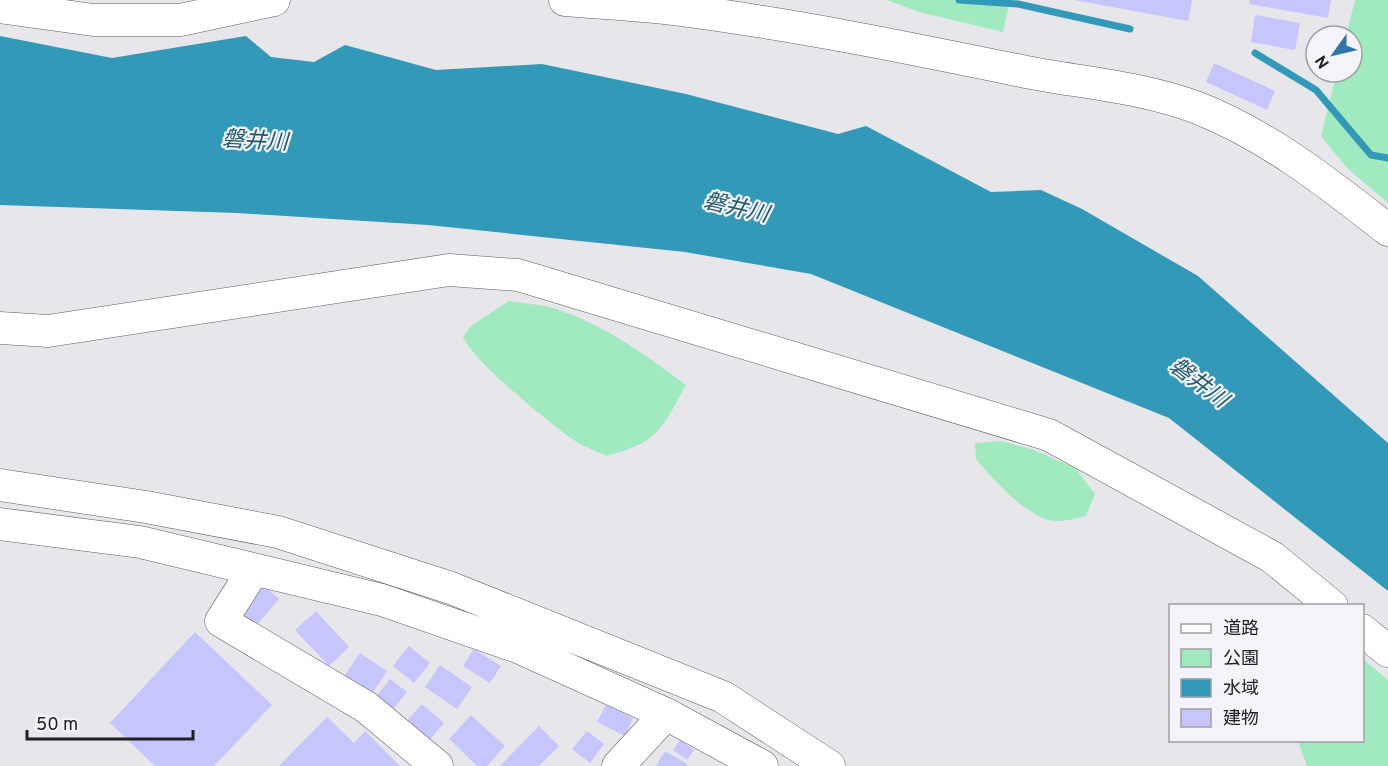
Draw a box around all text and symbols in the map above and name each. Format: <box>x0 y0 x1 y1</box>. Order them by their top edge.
north arrow <box>1304 24 1364 84</box>
text: N <box>1312 51 1335 72</box>
water label: 磐井川 <box>221 127 291 157</box>
water label: 磐井川 <box>701 188 773 230</box>
water label: 磐井川 <box>1164 353 1234 416</box>
legend <box>1169 604 1364 742</box>
text: 道路 <box>1223 618 1259 641</box>
text: 公園 <box>1223 648 1259 671</box>
text: 水域 <box>1223 678 1259 701</box>
scale bar <box>27 703 194 741</box>
text: 建物 <box>1223 708 1259 731</box>
text: 50 m <box>36 714 78 737</box>

